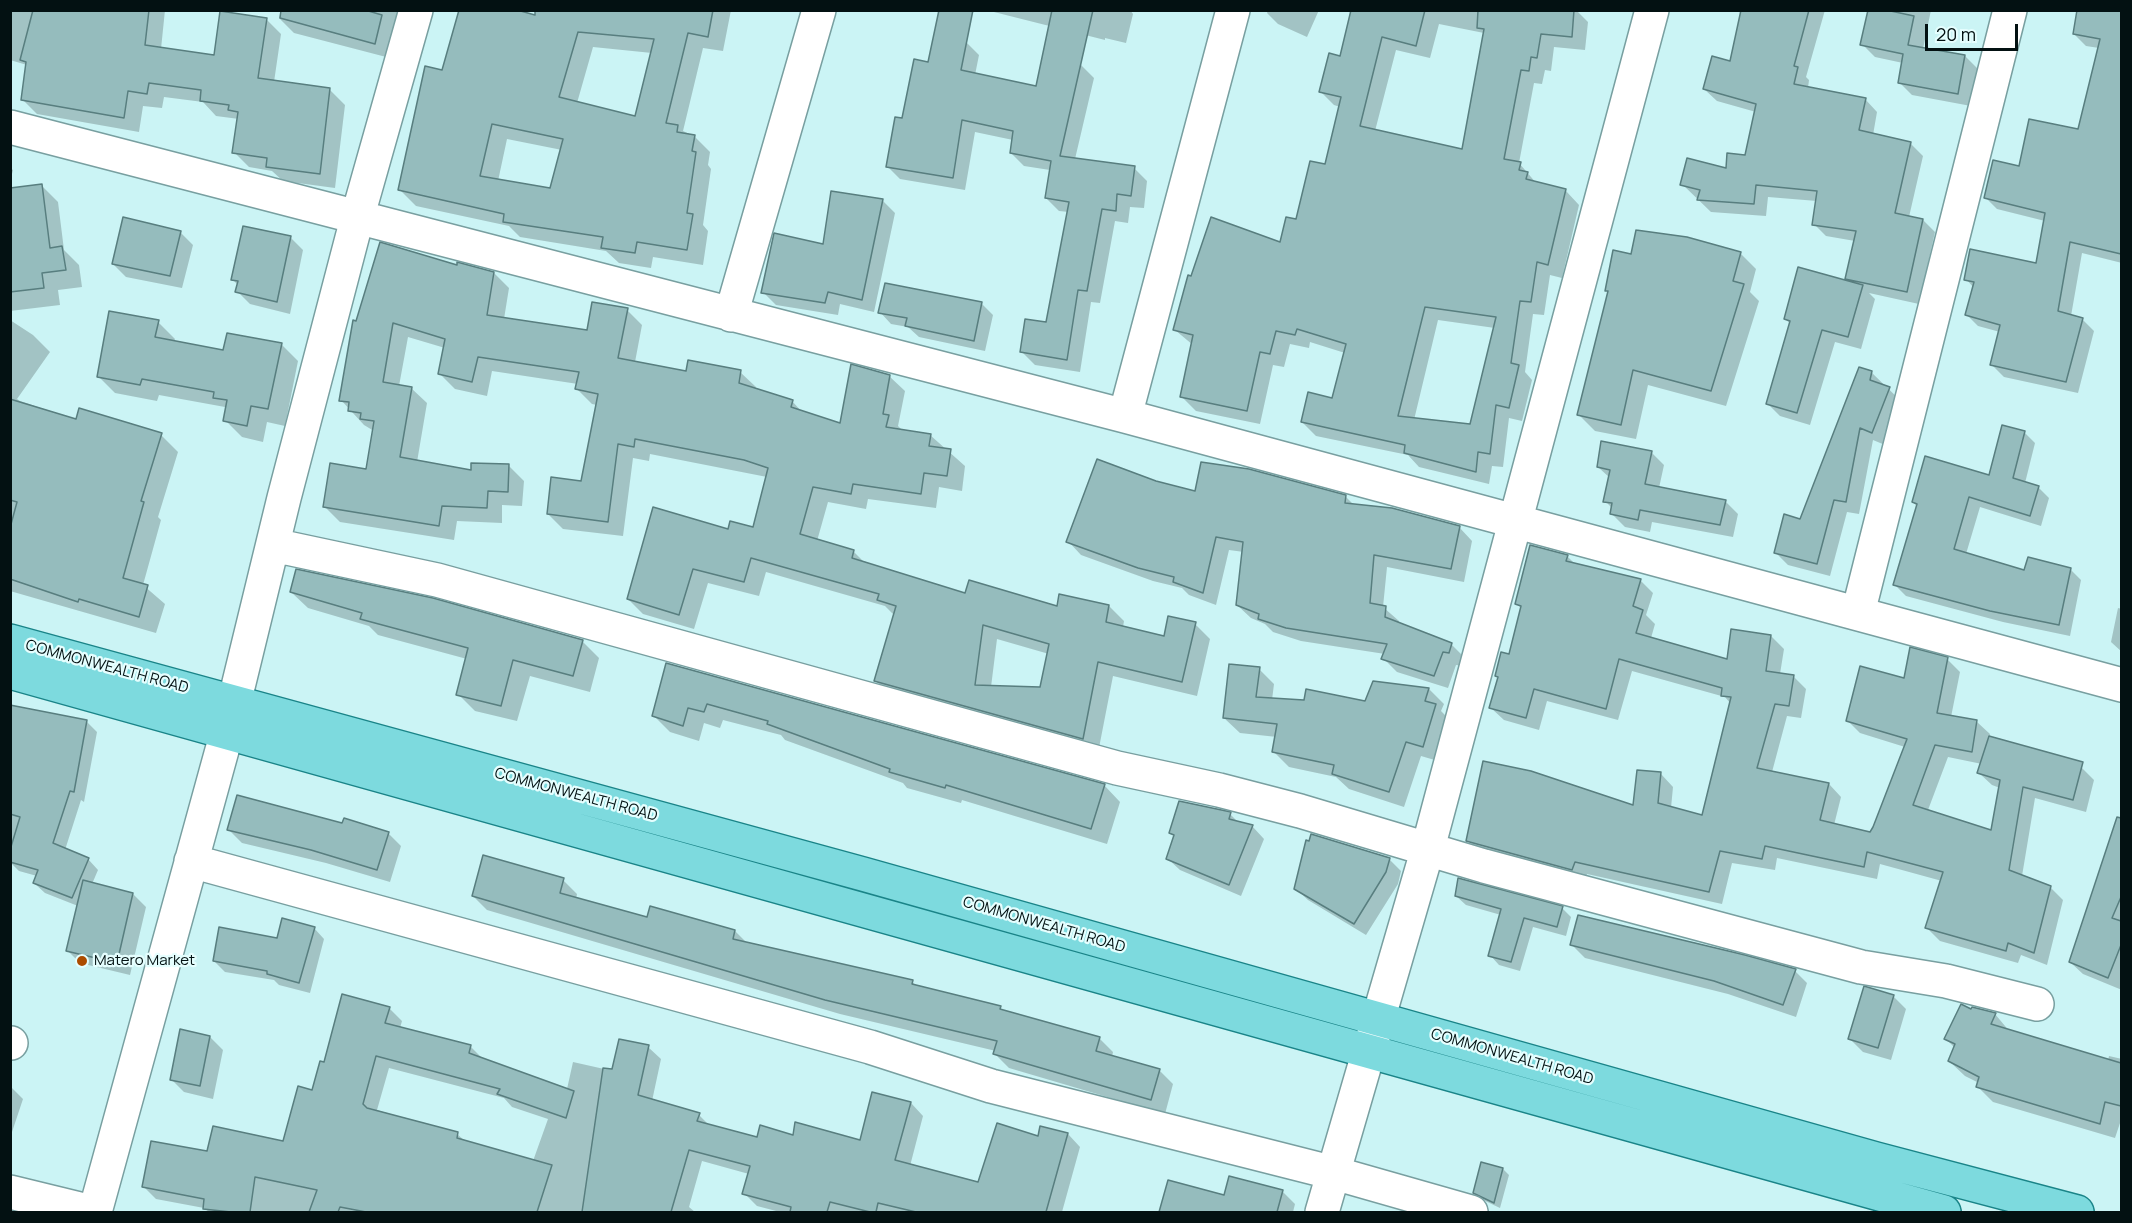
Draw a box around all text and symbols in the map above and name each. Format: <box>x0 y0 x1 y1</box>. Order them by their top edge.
scale bar <box>1928 12 2021 50</box>
text: 20 m <box>1936 22 1976 46</box>
street label: COMMONWEALTH ROAD <box>24 637 190 697</box>
street label: COMMONWEALTH ROAD <box>493 765 659 825</box>
street label: COMMONWEALTH ROAD <box>961 893 1127 957</box>
place label: Matero Market <box>94 952 195 970</box>
marker: Matero Market <box>75 954 89 968</box>
street label: COMMONWEALTH ROAD <box>1429 1025 1595 1089</box>

